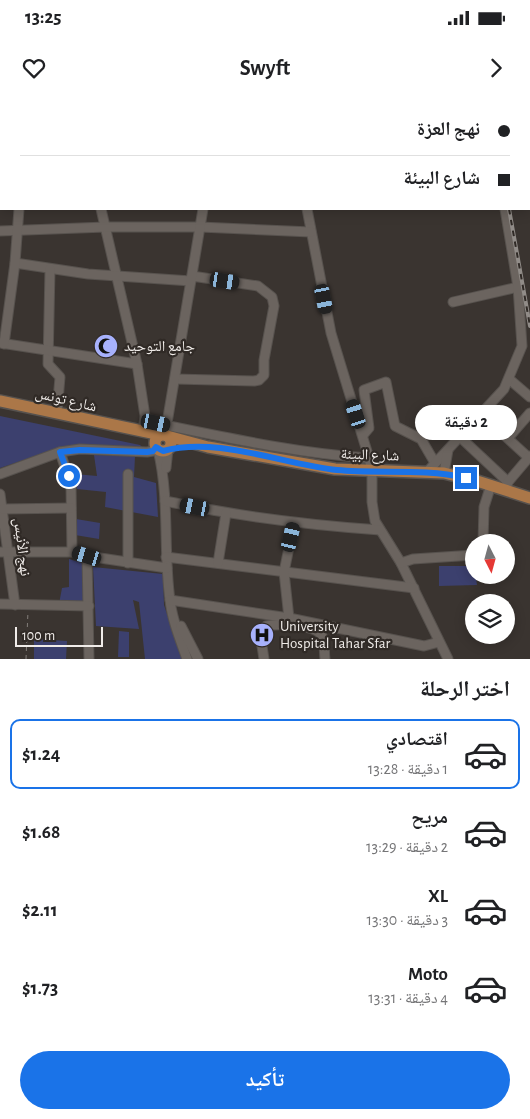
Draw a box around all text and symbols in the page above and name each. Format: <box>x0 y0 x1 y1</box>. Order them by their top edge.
text: 13:25 <box>25 8 62 27</box>
icon: heart <box>20 54 48 82</box>
icon: forward <box>482 54 510 82</box>
text: Swyft <box>240 57 290 79</box>
text: نهج العزة <box>417 120 480 139</box>
text: شارع البيئة <box>403 169 480 188</box>
car <box>209 271 240 291</box>
car <box>313 283 334 315</box>
mosque icon: جامع التوحيد <box>93 333 119 359</box>
place label: جامع التوحيد <box>124 339 195 356</box>
street label: شارع تونس <box>33 386 98 416</box>
car <box>344 397 367 431</box>
callout: 2 دقيقة <box>415 406 517 440</box>
car <box>139 413 172 433</box>
text: 2 دقيقة <box>444 414 488 430</box>
street label: شارع البيئة <box>340 446 400 466</box>
route start <box>58 465 80 487</box>
route end <box>455 467 477 489</box>
car <box>178 497 211 517</box>
street label: نهج الأنيس <box>9 517 33 577</box>
car <box>280 521 301 553</box>
north arrow <box>465 534 515 584</box>
map controls <box>465 534 515 644</box>
car <box>70 544 103 568</box>
button: layers <box>465 594 515 644</box>
place label: University Hospital Tahar Sfar <box>280 619 390 651</box>
hospital icon: University Hospital Tahar Sfar <box>249 622 275 648</box>
scale bar <box>15 624 102 647</box>
text: 100 m <box>22 629 55 643</box>
text: اختر الرحلة <box>420 678 510 700</box>
text: اقتصادي <box>386 730 448 749</box>
icon: car <box>463 732 508 777</box>
text: $1.24 <box>22 745 60 764</box>
text: 1 دقيقة · 13:28 <box>368 761 448 777</box>
text: مريح <box>411 808 448 827</box>
icon: car <box>463 810 508 855</box>
text: $1.68 <box>22 823 60 842</box>
text: 2 دقيقة · 13:29 <box>366 839 448 855</box>
text: XL <box>428 887 448 906</box>
icon: car <box>463 888 508 933</box>
text: $2.11 <box>22 901 58 920</box>
text: 3 دقيقة · 13:30 <box>366 912 448 928</box>
text: Moto <box>408 965 448 984</box>
icon: car <box>463 966 508 1011</box>
text: $1.73 <box>22 979 58 998</box>
text: 4 دقيقة · 13:31 <box>368 990 448 1006</box>
button: تأكيد <box>20 1051 510 1109</box>

